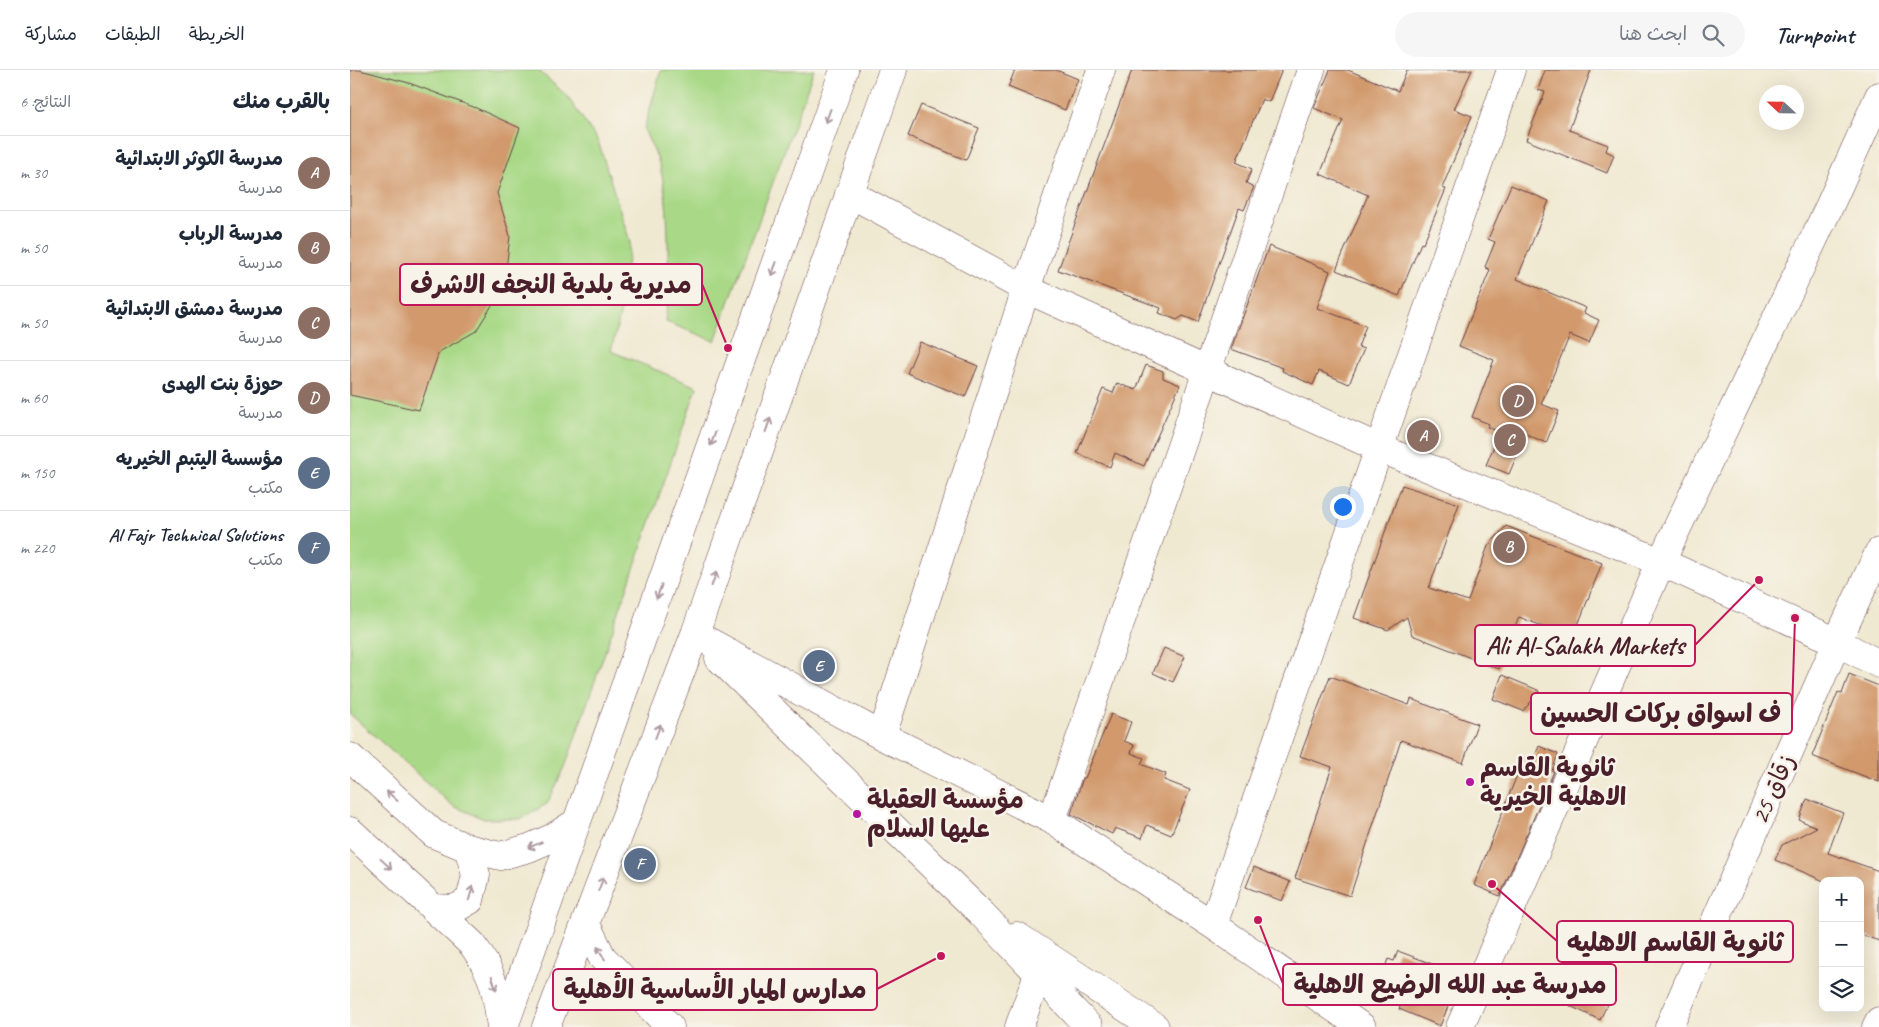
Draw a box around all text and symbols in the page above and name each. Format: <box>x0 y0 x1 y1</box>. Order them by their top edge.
search box <box>1395 12 1745 57</box>
text: Turnpoint <box>1775 20 1854 50</box>
icon: search <box>1699 21 1727 49</box>
text: ابحث هنا <box>1619 22 1687 46</box>
text: مشاركة <box>25 23 77 45</box>
text: الطبقات <box>105 23 161 45</box>
text: الخريطة <box>189 23 245 45</box>
north arrow <box>1759 85 1804 130</box>
text: بالقرب منك <box>233 88 330 114</box>
text: النتائج: 6 <box>20 92 71 112</box>
one-way arrow <box>823 108 832 123</box>
text: مدرسة الكوثر الابتدائية <box>115 147 283 171</box>
text: 30 m <box>20 163 47 183</box>
text: A <box>310 163 318 183</box>
text: مدرسة <box>238 178 283 198</box>
text: مدرسة الرباب <box>179 222 283 246</box>
text: 50 m <box>20 238 47 258</box>
text: B <box>310 238 318 258</box>
text: مدرسة <box>238 253 283 273</box>
one-way arrow <box>768 261 778 277</box>
callout: مديرية بلدية النجف الاشرف <box>400 264 702 305</box>
text: مديرية بلدية النجف الاشرف <box>410 268 692 301</box>
text: مدرسة دمشق الابتدائية <box>105 297 283 321</box>
text: 50 m <box>20 313 47 333</box>
text: C <box>310 313 318 333</box>
text: مدرسة <box>238 328 283 348</box>
text: حوزة بنت الهدى <box>162 372 283 396</box>
pin: D <box>1502 382 1534 420</box>
text: 60 m <box>20 388 47 408</box>
text: D <box>309 388 319 408</box>
text: مدرسة <box>238 403 283 423</box>
pin: A <box>1407 417 1439 455</box>
one-way arrow <box>763 418 773 434</box>
pin: C <box>1494 421 1526 459</box>
one-way arrow <box>708 430 717 446</box>
text: مؤسسة اليتبم الخيريه <box>116 447 283 471</box>
text: 150 m <box>20 463 54 483</box>
text: E <box>310 463 318 483</box>
text: مكتب <box>248 478 283 498</box>
your location <box>1330 494 1356 520</box>
text: Al Fajr Technical Solutions <box>109 523 283 547</box>
pin: B <box>1493 528 1525 566</box>
text: 220 m <box>20 538 54 558</box>
text: F <box>310 538 318 558</box>
text: مكتب <box>248 550 283 570</box>
one-way arrow <box>710 572 719 587</box>
one-way arrow <box>654 583 663 599</box>
callout: Ali Al-Salakh Markets <box>1475 625 1695 666</box>
text: Ali Al-Salakh Markets <box>1486 629 1687 662</box>
pin: E <box>803 647 835 685</box>
callout: ف اسواق بركات الحسين <box>1531 693 1792 734</box>
text: ف اسواق بركات الحسين <box>1540 697 1782 730</box>
one-way arrow <box>654 724 663 740</box>
street label: زقاق 25 <box>1743 749 1803 829</box>
place label: ثانوية القاسم الاهلية الخيرية <box>1480 752 1626 813</box>
marker: ثانوية القاسم الاهلية الخيرية <box>1464 776 1476 788</box>
place label: مؤسسة العقيلة عليها السلام <box>867 784 1024 847</box>
one-way arrow <box>386 790 399 802</box>
marker: مؤسسة العقيلة عليها السلام <box>851 808 863 820</box>
one-way arrow <box>528 841 543 851</box>
pin: F <box>624 845 656 883</box>
one-way arrow <box>379 859 392 870</box>
one-way arrow <box>597 876 606 892</box>
map controls <box>1819 877 1864 1012</box>
button: + <box>1819 877 1864 922</box>
one-way arrow <box>467 885 477 901</box>
callout: ثانوية القاسم الاهليه <box>1557 921 1793 962</box>
button: − <box>1819 922 1864 967</box>
text: ثانوية القاسم الاهليه <box>1567 926 1784 962</box>
one-way arrow <box>596 947 606 961</box>
callout: مدرسة عبد الله الرضيع الاهلية <box>1283 964 1616 1005</box>
button: layers <box>1819 967 1864 1012</box>
text: مدرسة عبد الله الرضيع الاهلية <box>1293 968 1607 1003</box>
callout: مدارس الميار الأساسية الأهلية <box>553 969 877 1010</box>
text: مدارس الميار الأساسية الأهلية <box>563 971 867 1006</box>
one-way arrow <box>489 975 499 991</box>

